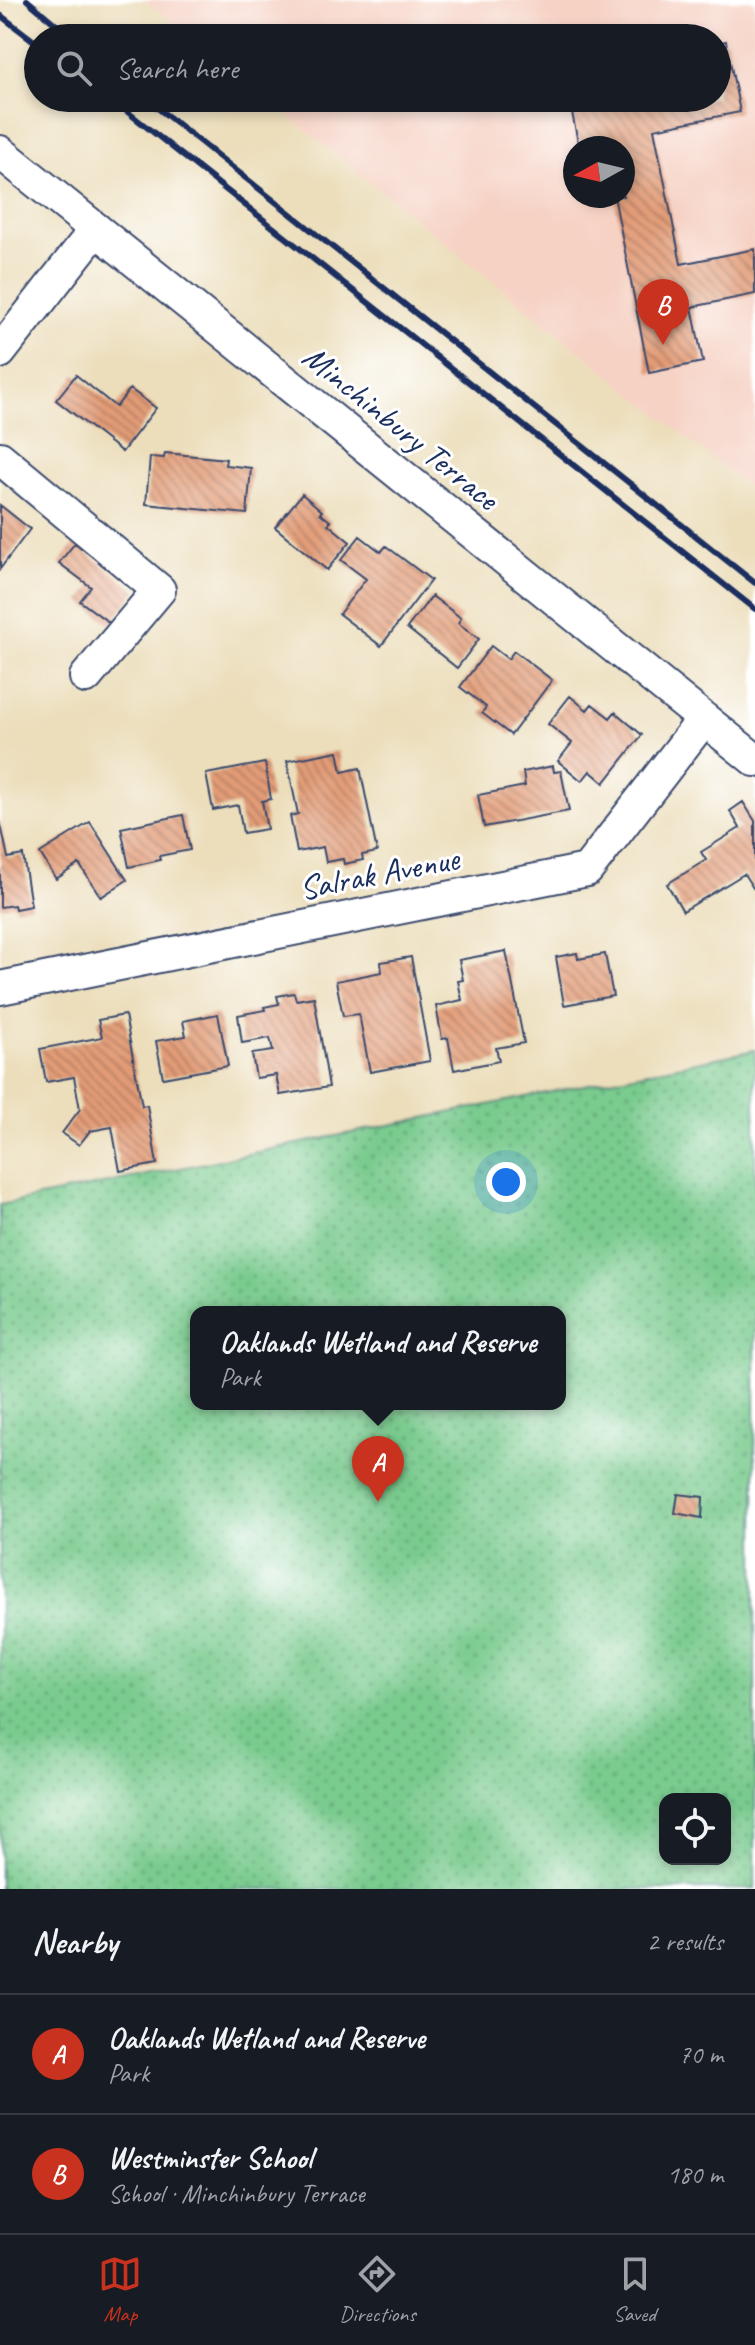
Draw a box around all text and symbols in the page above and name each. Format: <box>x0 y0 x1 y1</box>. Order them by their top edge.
search box <box>24 24 731 112</box>
icon: search <box>52 46 96 90</box>
text: Search here <box>116 49 238 87</box>
north arrow <box>563 136 635 208</box>
pin: B <box>637 279 689 345</box>
street label: Minchinbury Terrace <box>294 335 509 520</box>
street label: Salrak Avenue <box>296 836 464 910</box>
your location <box>486 1162 526 1202</box>
popup <box>190 1306 566 1410</box>
text: Oaklands Wetland and Reserve <box>219 1323 537 1361</box>
text: Park <box>219 1361 261 1394</box>
pin: A <box>352 1436 404 1502</box>
map controls <box>659 1793 731 1865</box>
button: locate <box>659 1793 731 1865</box>
text: Nearby <box>32 1920 118 1963</box>
text: 2 results <box>647 1925 723 1958</box>
text: Oaklands Wetland and Reserve <box>108 2019 425 2057</box>
text: A <box>51 2038 65 2071</box>
text: 70 m <box>679 2038 723 2071</box>
text: Park <box>108 2057 149 2090</box>
text: Westminster School <box>108 2139 312 2177</box>
text: B <box>51 2158 65 2191</box>
text: 180 m <box>667 2158 723 2191</box>
text: School · Minchinbury Terrace <box>108 2177 365 2210</box>
tab: Map <box>98 2252 142 2328</box>
tab: Directions <box>339 2252 416 2328</box>
tab: Saved <box>613 2252 657 2328</box>

